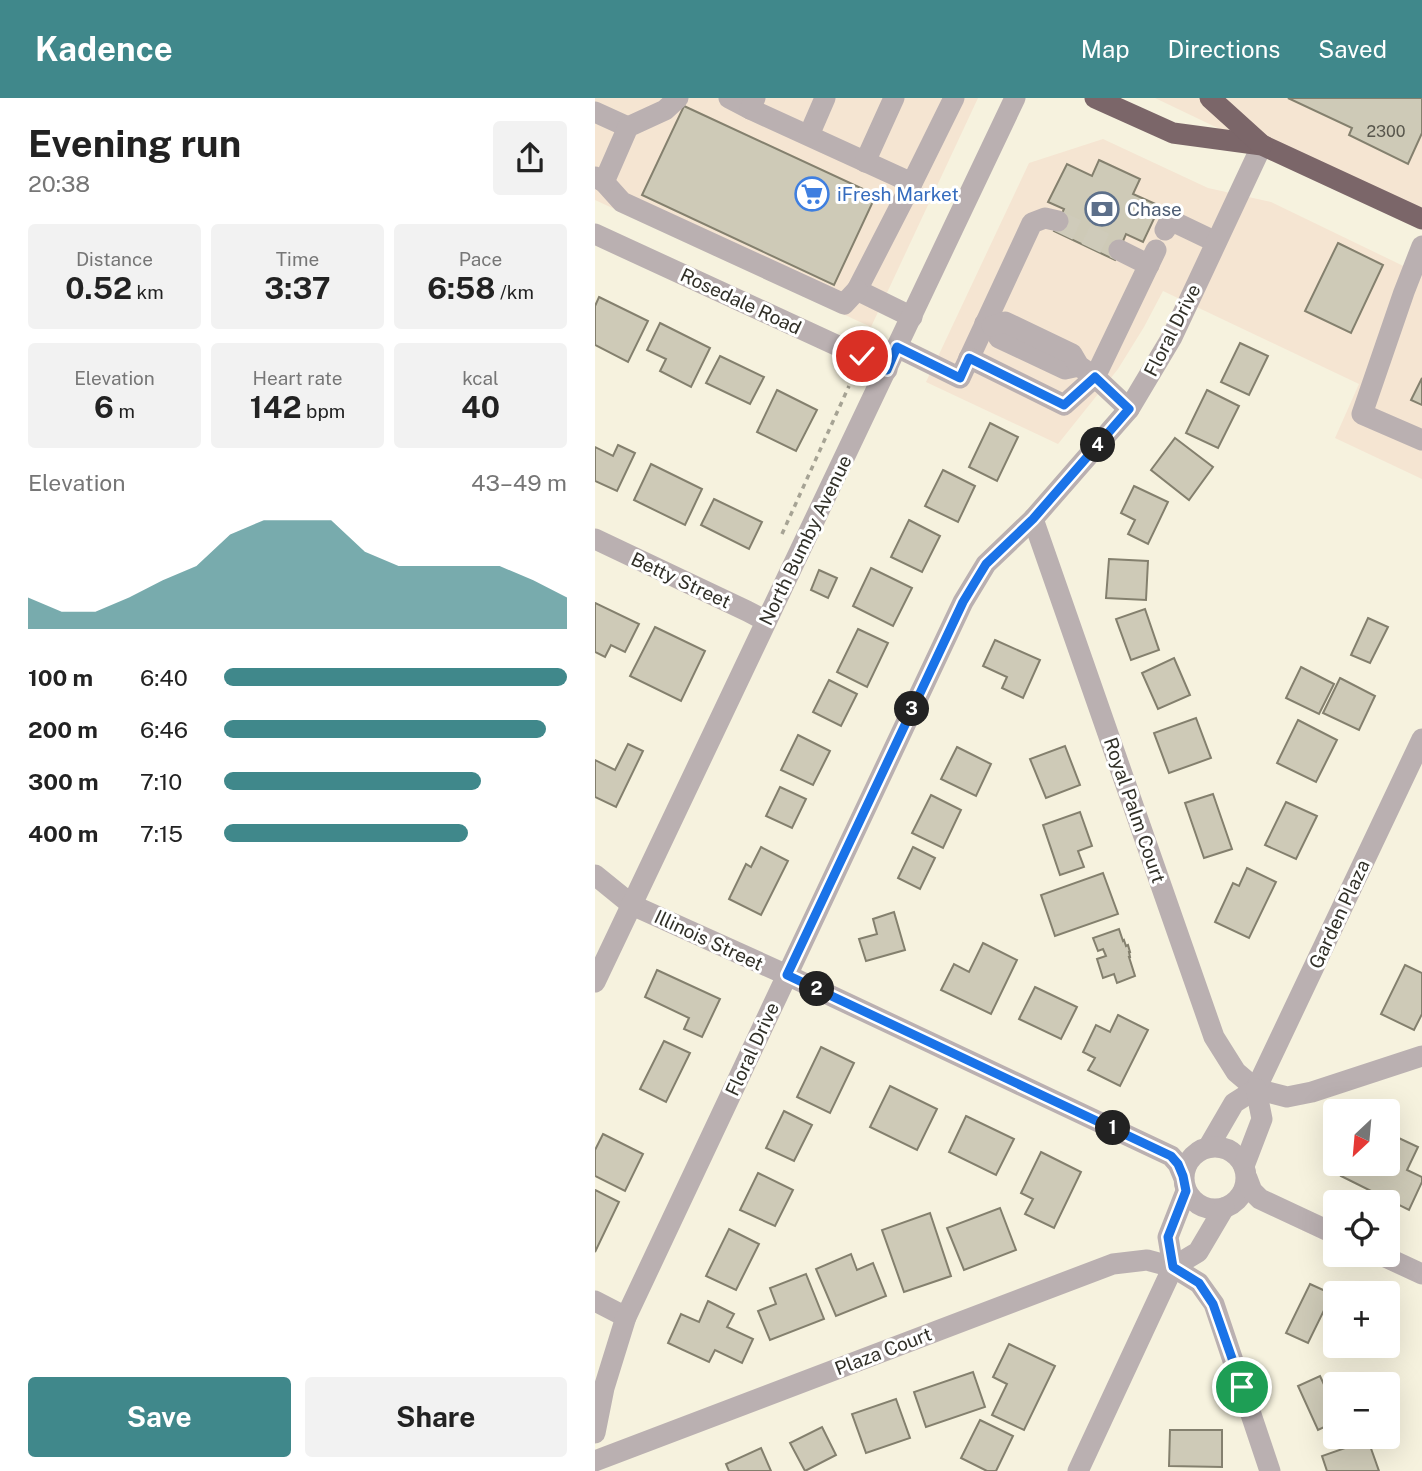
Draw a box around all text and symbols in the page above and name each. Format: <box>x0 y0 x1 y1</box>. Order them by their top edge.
text: Kadence <box>35 30 173 68</box>
text: Map <box>1081 35 1130 63</box>
text: Directions <box>1168 35 1280 63</box>
text: Saved <box>1318 35 1387 63</box>
text: Evening run <box>28 121 241 166</box>
button: share <box>493 121 567 195</box>
house number: 2300 <box>1367 122 1406 141</box>
text: 20:38 <box>28 170 90 197</box>
supermarket icon: iFresh Market <box>793 175 831 213</box>
place label: iFresh Market <box>837 183 959 205</box>
bank icon: Chase <box>1083 190 1121 228</box>
place label: Chase <box>1127 198 1182 220</box>
text: Distance <box>76 248 153 270</box>
text: Time <box>276 248 319 270</box>
text: Pace <box>459 248 502 270</box>
street label: Rosedale Road <box>677 263 805 339</box>
text: 0.52 <box>65 270 132 306</box>
text: 3:37 <box>264 270 331 306</box>
text: 6:58 <box>427 270 495 306</box>
street label: Floral Drive <box>1139 280 1205 380</box>
text: km <box>132 281 164 303</box>
text: /km <box>495 281 534 303</box>
pin <box>832 326 892 386</box>
icon: check <box>843 337 881 375</box>
text: Elevation <box>74 367 155 389</box>
text: Heart rate <box>253 367 342 389</box>
text: kcal <box>462 367 499 389</box>
text: 6 <box>94 389 114 425</box>
text: 142 <box>250 389 301 425</box>
text: 40 <box>461 389 500 425</box>
text: m <box>114 400 135 422</box>
text: bpm <box>301 400 345 422</box>
pin: 4 <box>1081 428 1115 462</box>
text: 4 <box>1091 433 1104 455</box>
street label: North Bumby Avenue <box>754 451 856 629</box>
text: Elevation <box>28 469 126 496</box>
text: 43–49 m <box>471 469 567 496</box>
street label: Betty Street <box>628 547 734 613</box>
text: 100 m <box>28 664 93 691</box>
text: 6:40 <box>140 664 188 691</box>
pin: 3 <box>895 692 929 726</box>
text: 3 <box>905 697 918 719</box>
text: 200 m <box>28 716 98 743</box>
text: 6:46 <box>140 716 188 743</box>
street label: Royal Palm Court <box>1100 734 1170 886</box>
text: 300 m <box>28 768 99 795</box>
text: 7:10 <box>140 768 182 795</box>
text: 400 m <box>28 820 98 847</box>
text: 7:15 <box>140 820 183 847</box>
street label: Garden Plaza <box>1304 856 1374 972</box>
street label: Illinois Street <box>651 905 767 975</box>
pin: 2 <box>799 972 835 1006</box>
text: 2 <box>810 977 823 999</box>
street label: Floral Drive <box>721 999 783 1099</box>
north arrow <box>1323 1099 1400 1176</box>
map controls <box>1323 1099 1400 1449</box>
pin: 1 <box>1095 1110 1131 1146</box>
text: 1 <box>1108 1116 1117 1138</box>
button: locate <box>1323 1190 1400 1267</box>
button: + <box>1323 1281 1400 1358</box>
street label: Plaza Court <box>831 1322 935 1380</box>
pin <box>1212 1357 1272 1417</box>
icon: arrive <box>1223 1368 1261 1406</box>
button: − <box>1323 1372 1400 1449</box>
button: Save <box>28 1377 291 1457</box>
button: Share <box>305 1377 567 1457</box>

